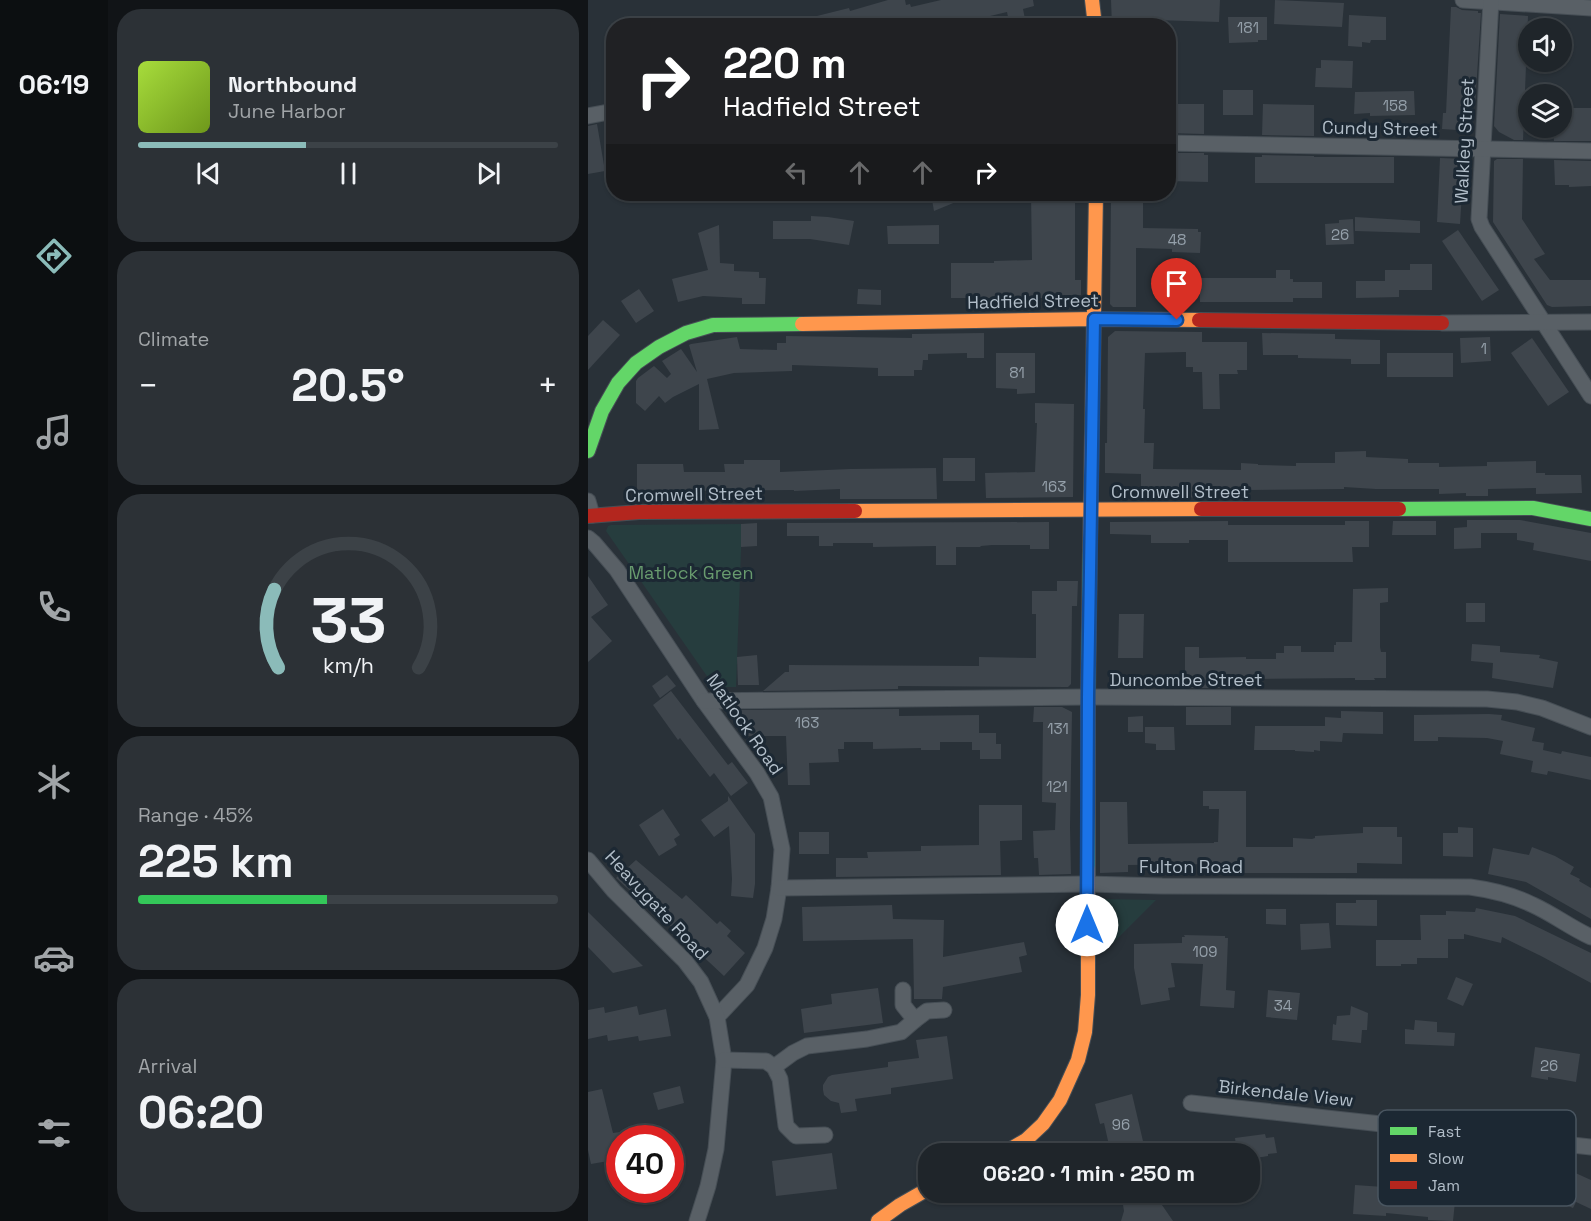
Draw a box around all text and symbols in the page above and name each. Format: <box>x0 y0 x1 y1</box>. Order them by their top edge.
house number: 181 <box>1237 18 1259 37</box>
map controls <box>1518 18 1572 138</box>
button: sound <box>1518 18 1572 72</box>
text: 220 m <box>723 37 847 90</box>
icon: right <box>624 42 702 120</box>
text: 06:19 <box>18 67 90 102</box>
text: Northbound <box>228 70 357 98</box>
street label: Walkley Street <box>1449 78 1479 204</box>
button: layers <box>1518 84 1572 138</box>
text: Hadfield Street <box>723 89 921 124</box>
house number: 158 <box>1383 96 1407 115</box>
text: June Harbor <box>228 98 346 124</box>
street label: Cundy Street <box>1322 115 1438 141</box>
icon: left <box>780 156 813 189</box>
icon: ahead <box>843 156 876 189</box>
icon: ahead <box>906 156 939 189</box>
icon: right <box>969 156 1002 189</box>
icon: previous <box>192 157 225 190</box>
icon: pause <box>332 157 365 190</box>
icon: next <box>472 157 505 190</box>
house number: 26 <box>1331 225 1349 244</box>
house number: 48 <box>1168 230 1186 249</box>
icon: directions <box>33 235 75 277</box>
pin <box>1151 258 1202 320</box>
icon: arrive <box>1160 267 1193 300</box>
street label: Hadfield Street <box>967 288 1099 314</box>
text: Climate <box>138 326 209 352</box>
house number: 1 <box>1481 339 1487 358</box>
text: 20.5° <box>291 357 405 414</box>
house number: 81 <box>1009 363 1025 382</box>
text: − <box>138 365 158 407</box>
text: + <box>538 365 558 407</box>
icon: music <box>33 411 75 453</box>
house number: 163 <box>1042 477 1066 496</box>
street label: Cromwell Street <box>1111 480 1249 503</box>
street label: Cromwell Street <box>625 481 763 507</box>
park label: Matlock Green <box>629 561 753 584</box>
text: 33 <box>310 581 386 660</box>
icon: phone <box>33 586 75 628</box>
text: km/h <box>322 652 374 679</box>
street label: Duncombe Street <box>1109 668 1263 691</box>
street label: Matlock Road <box>702 669 788 779</box>
house number: 163 <box>795 713 819 732</box>
house number: 131 <box>1047 719 1069 738</box>
icon: climate <box>33 761 75 803</box>
house number: 121 <box>1046 777 1068 796</box>
text: Range · 45% <box>138 802 253 828</box>
text: 225 km <box>138 833 294 890</box>
street label: Heavygate Road <box>600 845 714 965</box>
street label: Fulton Road <box>1139 855 1243 878</box>
position arrow <box>1055 893 1119 957</box>
icon: car <box>33 937 75 979</box>
house number: 109 <box>1192 942 1218 961</box>
house number: 34 <box>1274 996 1292 1015</box>
text: Arrival <box>138 1053 197 1079</box>
house number: 26 <box>1540 1056 1558 1075</box>
street label: Birkendale View <box>1217 1074 1355 1112</box>
text: 06:20 <box>138 1084 264 1141</box>
legend <box>1378 1110 1576 1206</box>
icon: filters <box>33 1112 75 1154</box>
house number: 96 <box>1112 1115 1130 1134</box>
text: Fast <box>1428 1121 1461 1142</box>
speed limit sign: 40 <box>606 1125 684 1203</box>
text: Slow <box>1428 1148 1464 1169</box>
text: 06:20 · 1 min · 250 m <box>983 1159 1195 1187</box>
text: Jam <box>1428 1175 1460 1196</box>

